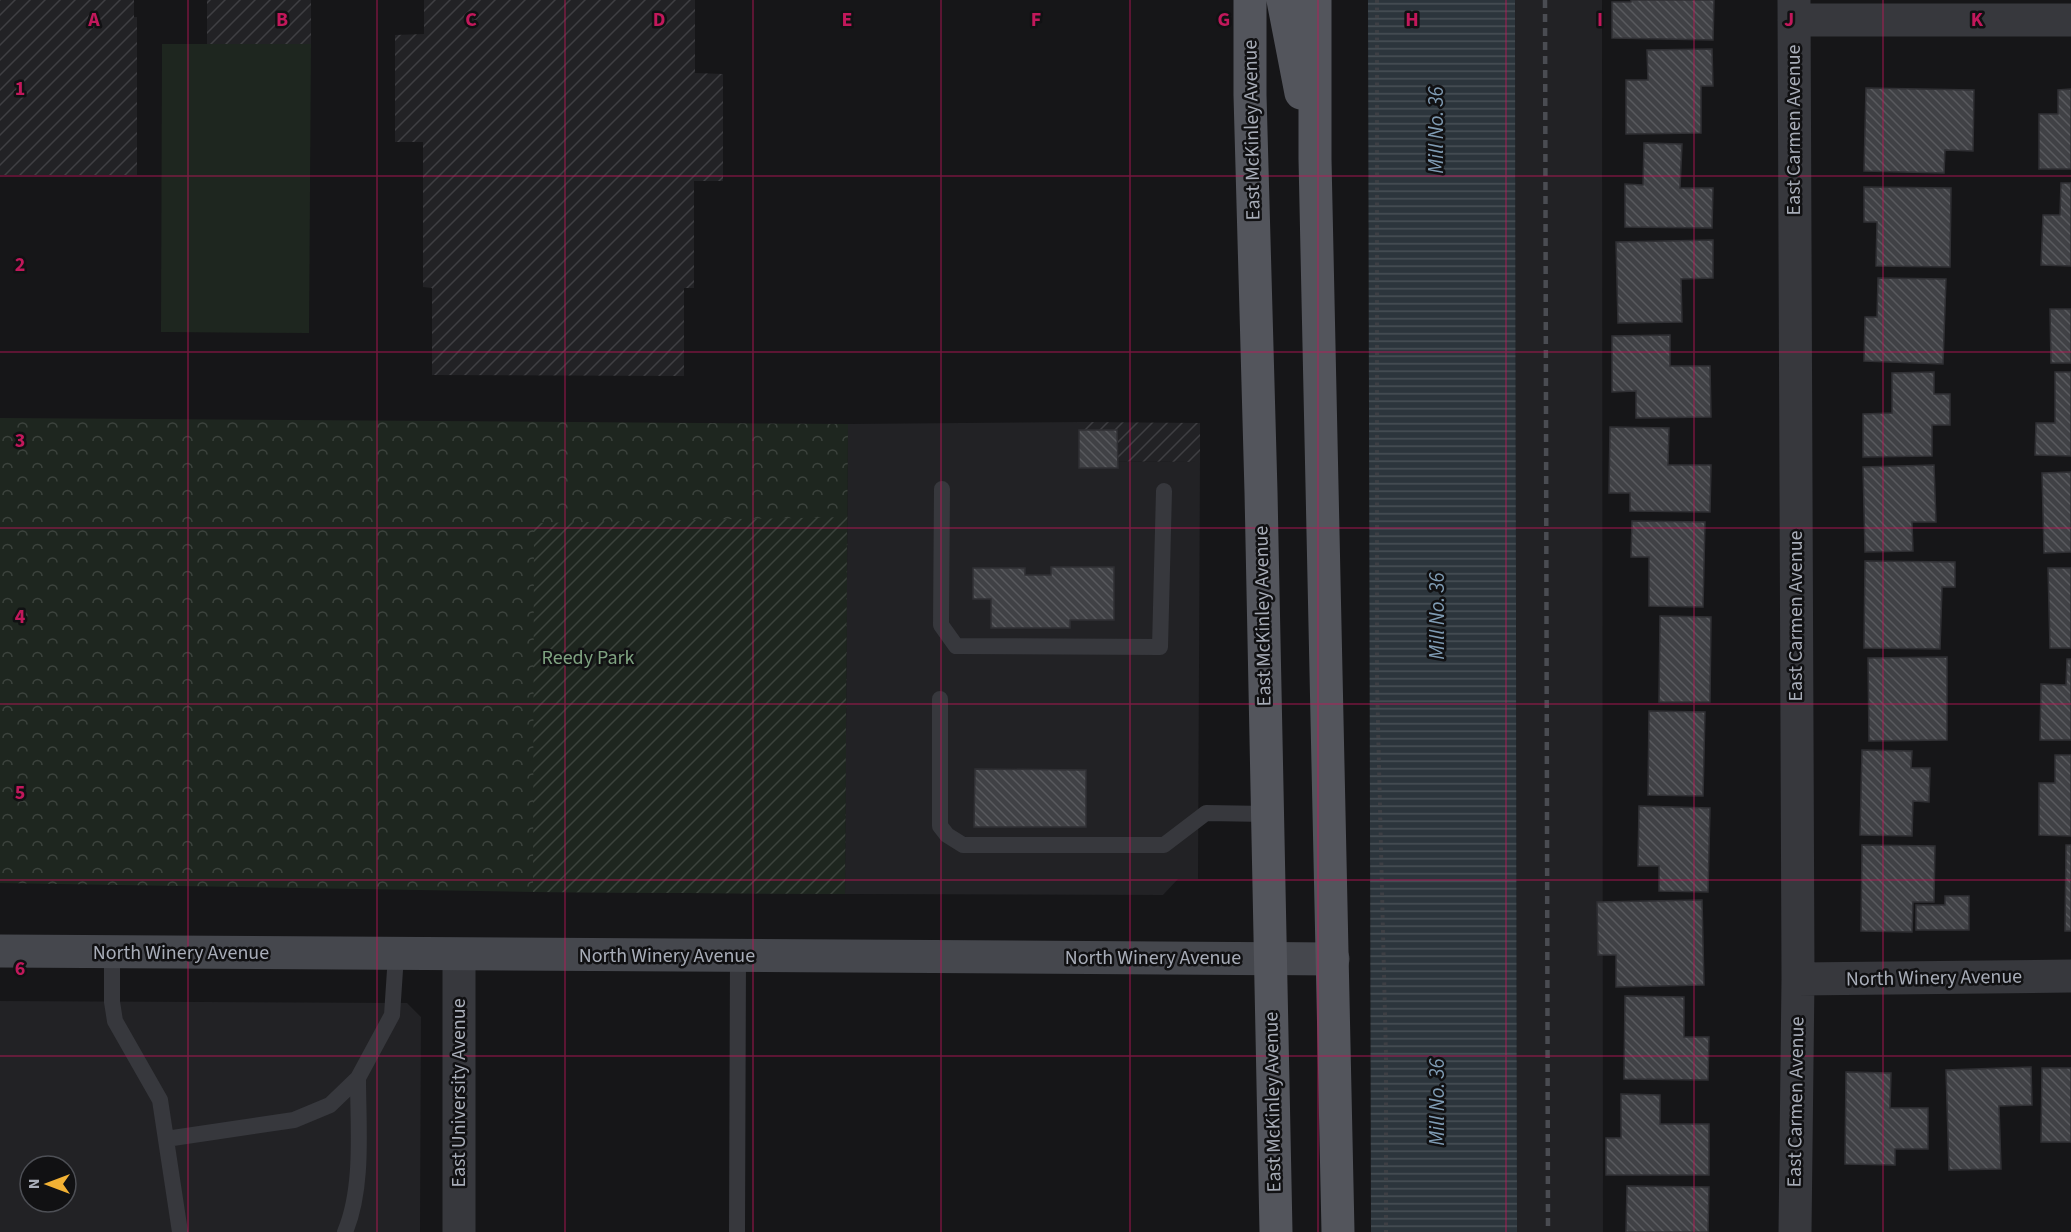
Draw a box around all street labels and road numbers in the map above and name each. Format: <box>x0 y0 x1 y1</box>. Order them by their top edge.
street label: East McKinley Avenue <box>1236 39 1268 221</box>
street label: East Carmen Avenue <box>1780 44 1808 215</box>
street label: East McKinley Avenue <box>1247 525 1279 707</box>
street label: East Carmen Avenue <box>1782 530 1810 701</box>
street label: North Winery Avenue <box>93 939 269 967</box>
street label: North Winery Avenue <box>579 942 755 970</box>
street label: North Winery Avenue <box>1065 944 1241 972</box>
street label: North Winery Avenue <box>1846 962 2022 994</box>
street label: East University Avenue <box>445 998 473 1188</box>
street label: East McKinley Avenue <box>1257 1011 1289 1193</box>
street label: East Carmen Avenue <box>1781 1016 1811 1188</box>

